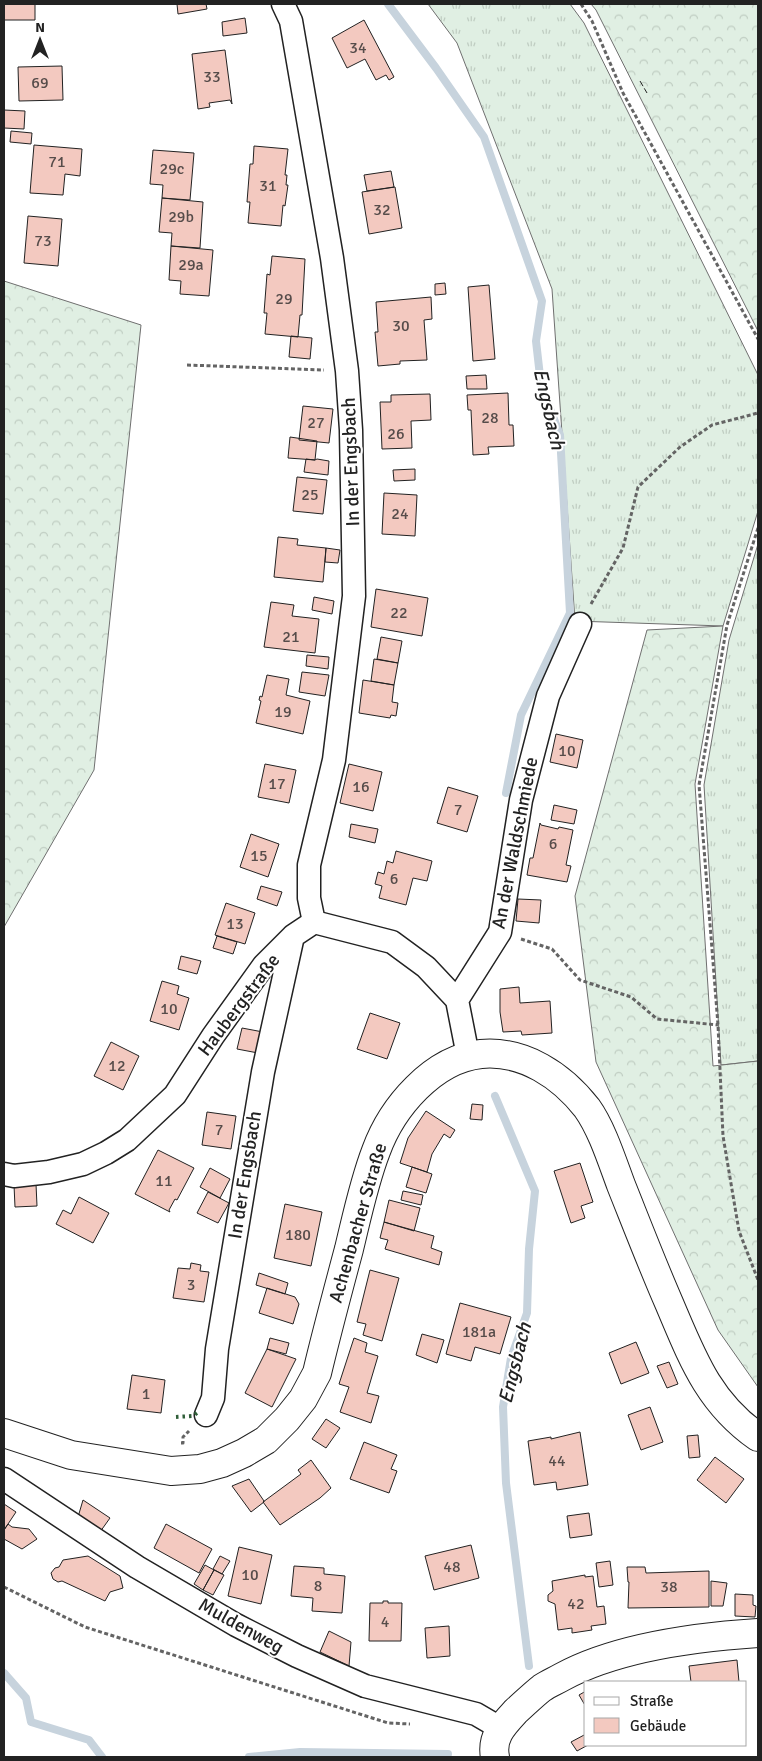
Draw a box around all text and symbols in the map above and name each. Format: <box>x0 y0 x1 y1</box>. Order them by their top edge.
north arrow <box>15 15 65 65</box>
text: N <box>35 19 45 36</box>
house number: 34 <box>349 38 367 58</box>
house number: 33 <box>203 67 221 87</box>
house number: 69 <box>31 73 49 93</box>
house number: 71 <box>48 152 66 172</box>
house number: 29c <box>160 159 184 179</box>
house number: 31 <box>259 176 277 196</box>
house number: 32 <box>373 200 391 220</box>
house number: 29b <box>168 207 194 227</box>
house number: 73 <box>34 231 52 251</box>
house number: 29a <box>178 255 204 275</box>
house number: 29 <box>275 289 293 309</box>
house number: 30 <box>392 316 410 336</box>
water label: Engsbach <box>528 366 571 453</box>
street label: In der Engsbach <box>337 397 365 527</box>
house number: 28 <box>481 408 499 428</box>
house number: 27 <box>307 413 325 433</box>
house number: 26 <box>387 424 405 444</box>
house number: 25 <box>301 485 319 505</box>
house number: 24 <box>391 504 409 524</box>
house number: 22 <box>390 603 408 623</box>
house number: 21 <box>282 627 300 647</box>
house number: 19 <box>274 702 292 722</box>
house number: 10 <box>558 741 576 761</box>
street label: An der Waldschmiede <box>487 755 543 931</box>
house number: 17 <box>268 774 286 794</box>
house number: 16 <box>352 777 370 797</box>
house number: 7 <box>454 800 462 820</box>
house number: 6 <box>549 834 557 854</box>
house number: 15 <box>250 846 268 866</box>
house number: 6 <box>390 869 398 889</box>
house number: 13 <box>226 914 244 934</box>
street label: Haubergstraße <box>193 949 285 1061</box>
house number: 10 <box>160 999 178 1019</box>
house number: 12 <box>108 1056 126 1076</box>
street label: In der Engsbach <box>223 1109 267 1241</box>
house number: 7 <box>215 1120 223 1140</box>
street label: Achenbacher Straße <box>324 1140 392 1306</box>
house number: 11 <box>155 1171 173 1191</box>
house number: 180 <box>285 1225 311 1245</box>
house number: 3 <box>187 1275 195 1295</box>
water label: Engsbach <box>493 1319 537 1406</box>
house number: 181a <box>462 1322 496 1342</box>
house number: 1 <box>142 1384 150 1404</box>
house number: 44 <box>548 1451 566 1471</box>
house number: 48 <box>443 1557 461 1577</box>
house number: 10 <box>241 1565 259 1585</box>
house number: 8 <box>314 1576 322 1596</box>
house number: 38 <box>660 1577 678 1597</box>
street label: Muldenweg <box>194 1593 288 1659</box>
house number: 42 <box>567 1594 585 1614</box>
house number: 4 <box>381 1612 390 1632</box>
legend <box>584 1681 747 1746</box>
text: Straße <box>630 1692 674 1710</box>
text: Gebäude <box>630 1717 686 1735</box>

